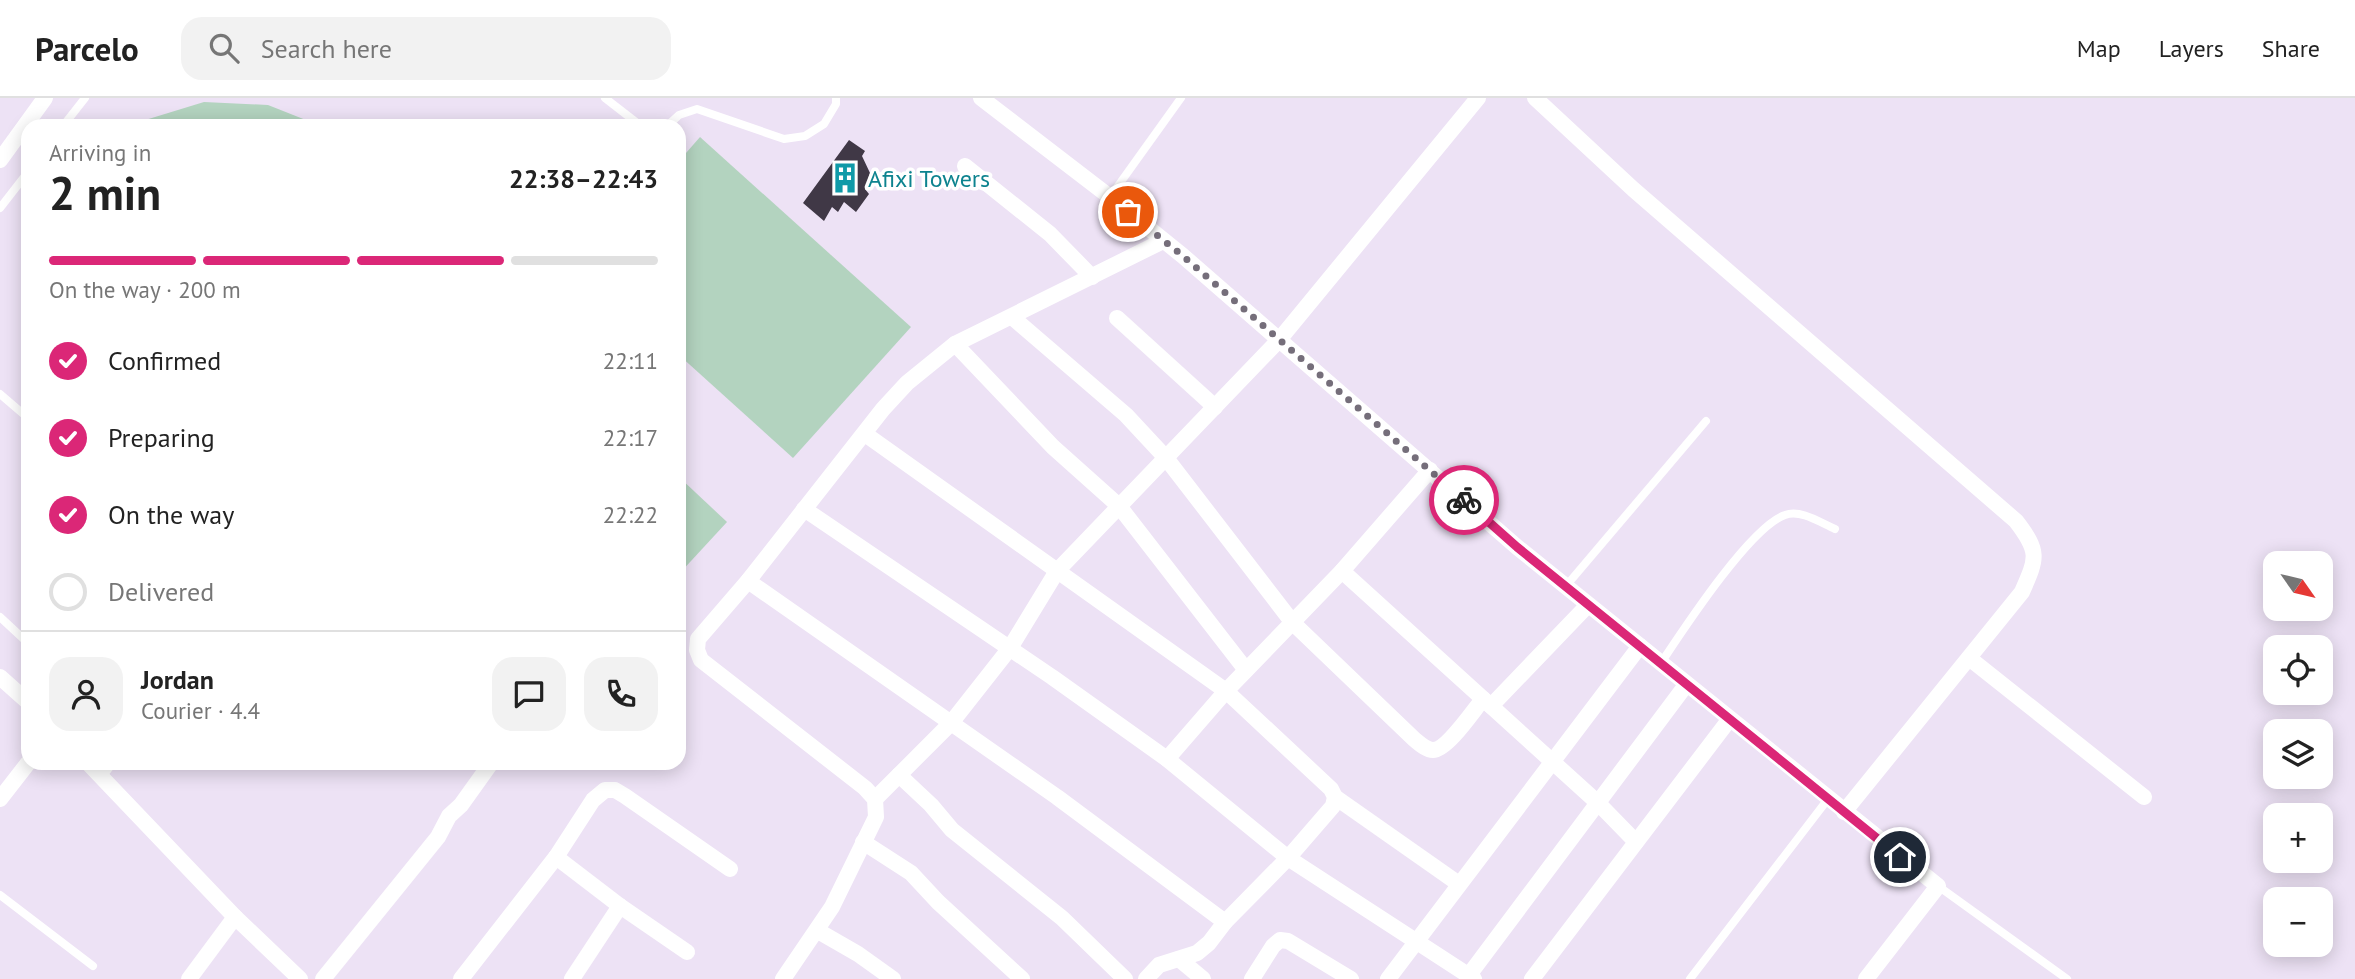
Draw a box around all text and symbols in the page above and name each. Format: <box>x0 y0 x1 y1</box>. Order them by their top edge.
search box <box>181 17 671 80</box>
text: Parcelo <box>35 27 139 70</box>
icon: search <box>205 29 243 67</box>
text: Search here <box>261 32 392 65</box>
text: Map <box>2077 33 2121 64</box>
text: Layers <box>2159 33 2224 64</box>
text: Share <box>2262 33 2320 64</box>
text: Arriving in <box>49 138 151 167</box>
building icon: Afixi Towers <box>828 161 862 195</box>
text: 22:38–22:43 <box>509 162 658 195</box>
text: 2 min <box>49 163 161 223</box>
place label: Afixi Towers <box>868 163 990 194</box>
pin <box>1098 182 1158 242</box>
icon: bag <box>1109 193 1147 231</box>
text: On the way · 200 m <box>49 275 241 304</box>
icon: check <box>49 342 87 380</box>
text: Confirmed <box>108 344 221 377</box>
text: 22:11 <box>603 346 658 375</box>
icon: check <box>49 419 87 457</box>
text: Preparing <box>108 421 215 454</box>
text: 22:17 <box>603 423 658 452</box>
courier <box>1429 465 1499 535</box>
icon: bike <box>1445 481 1483 519</box>
icon: check <box>49 496 87 534</box>
text: On the way <box>108 498 234 531</box>
text: 22:22 <box>603 500 658 529</box>
north arrow <box>2263 551 2333 621</box>
map controls <box>2263 551 2333 957</box>
text: Delivered <box>108 575 214 608</box>
button: locate <box>2263 635 2333 705</box>
button: person <box>49 657 123 731</box>
button: chat <box>492 657 566 731</box>
button: phone <box>584 657 658 731</box>
text: Jordan <box>141 663 214 696</box>
text: Courier · 4.4 <box>141 696 260 725</box>
button: layers <box>2263 719 2333 789</box>
button: + <box>2263 803 2333 873</box>
pin <box>1870 827 1930 887</box>
icon: home <box>1881 838 1919 876</box>
button: − <box>2263 887 2333 957</box>

